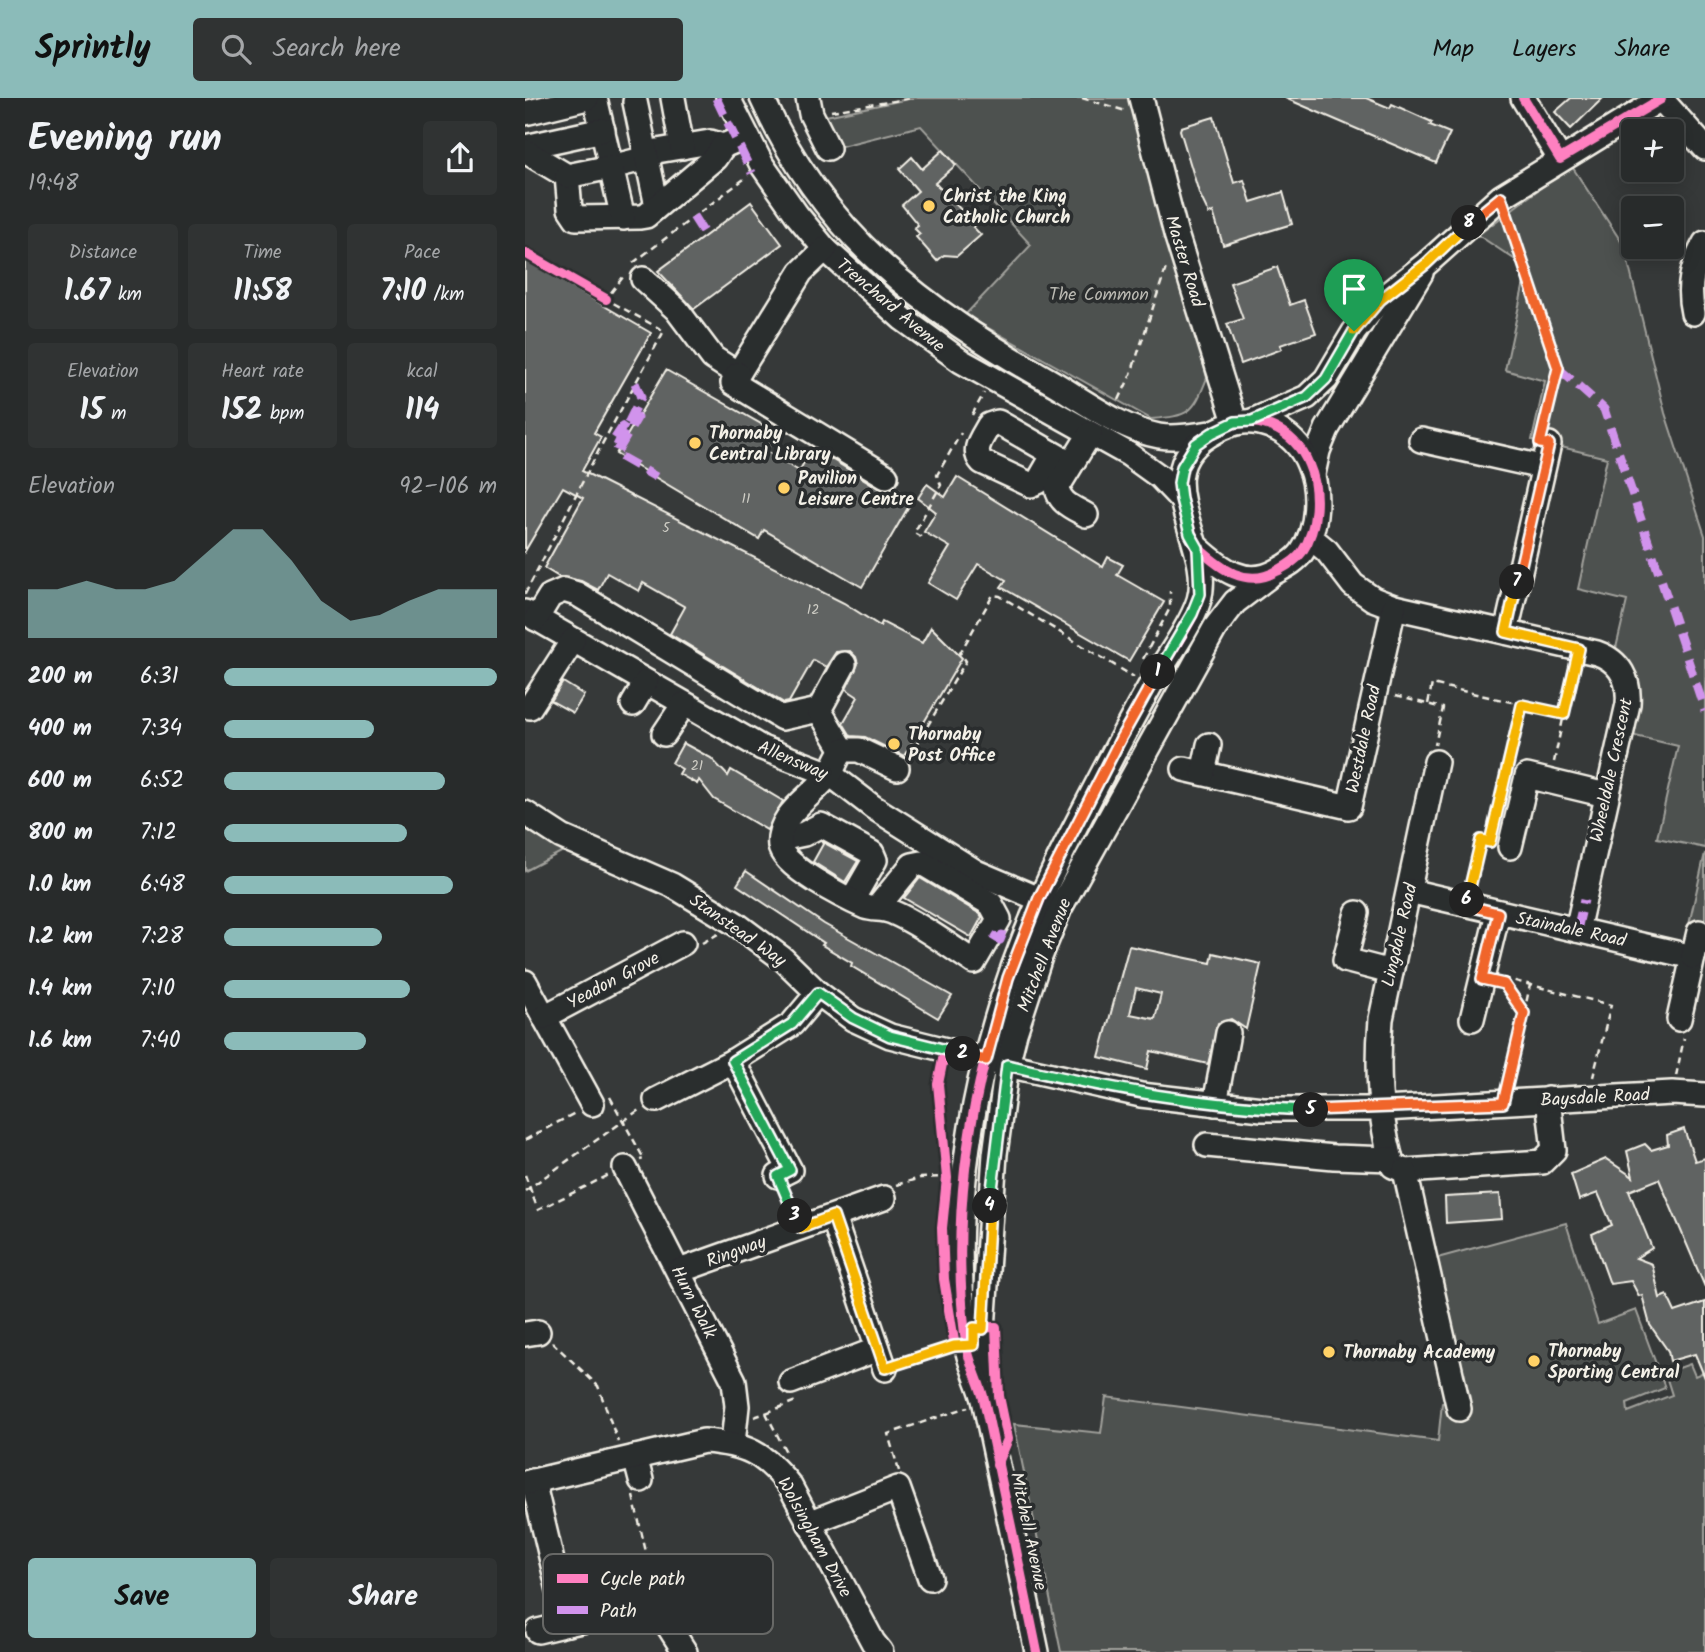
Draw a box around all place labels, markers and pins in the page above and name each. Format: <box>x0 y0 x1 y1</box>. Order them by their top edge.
place label: Christ the King Catholic Church <box>943 183 1070 233</box>
marker: Christ the King Catholic Church <box>921 198 937 214</box>
pin: 8 <box>1451 206 1487 240</box>
pin <box>1324 259 1384 331</box>
place label: Thornaby Central Library <box>709 420 831 470</box>
marker: Thornaby Central Library <box>687 435 703 451</box>
place label: Pavilion Leisure Centre <box>798 465 914 515</box>
marker: Pavilion Leisure Centre <box>776 480 792 496</box>
pin: 7 <box>1499 564 1535 600</box>
pin: 1 <box>1141 654 1175 690</box>
place label: Thornaby Post Office <box>908 721 996 771</box>
marker: Thornaby Post Office <box>886 736 902 752</box>
pin: 6 <box>1450 882 1485 918</box>
pin: 2 <box>945 1037 981 1072</box>
pin: 5 <box>1293 1093 1329 1128</box>
pin: 4 <box>973 1188 1007 1224</box>
pin: 3 <box>777 1198 813 1234</box>
place label: Thornaby Sporting Central <box>1548 1338 1679 1388</box>
place label: Thornaby Academy <box>1343 1339 1496 1368</box>
marker: Thornaby Academy <box>1321 1344 1337 1360</box>
marker: Thornaby Sporting Central <box>1526 1353 1542 1369</box>

